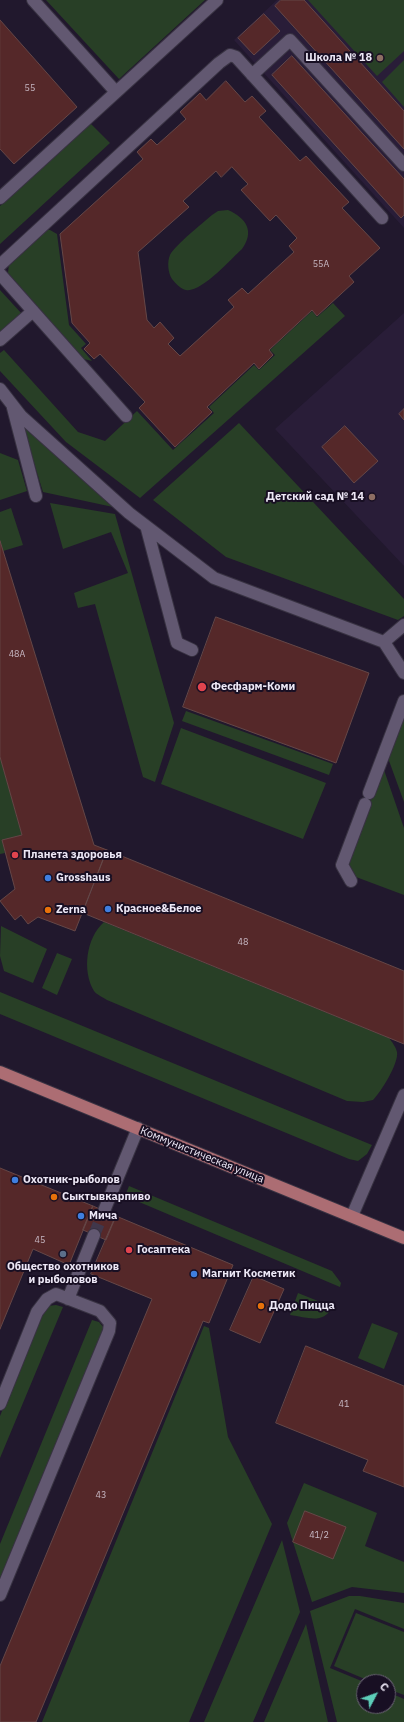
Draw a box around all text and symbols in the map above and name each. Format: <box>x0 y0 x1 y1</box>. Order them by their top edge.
place label: Школа № 18 <box>305 51 372 65</box>
marker: Школа № 18 <box>375 53 385 63</box>
house number: 55 <box>25 83 35 93</box>
house number: 55А <box>313 259 329 269</box>
place label: Детский сад № 14 <box>266 490 364 504</box>
marker: Детский сад № 14 <box>367 492 377 502</box>
house number: 48А <box>9 649 25 659</box>
place label: Фесфарм-Коми <box>211 680 295 694</box>
marker: Фесфарм-Коми <box>196 681 208 693</box>
place label: Планета здоровья <box>23 848 122 862</box>
marker: Планета здоровья <box>10 850 20 860</box>
place label: Grosshaus <box>56 871 110 885</box>
marker: Grosshaus <box>43 873 53 883</box>
place label: Красное&Белое <box>116 902 202 916</box>
place label: Zerna <box>56 903 86 917</box>
marker: Красное&Белое <box>103 904 113 914</box>
marker: Zerna <box>43 905 53 915</box>
house number: 48 <box>238 937 248 947</box>
street label: Коммунистическая улица <box>138 1124 266 1186</box>
place label: Охотник-рыболов <box>23 1173 120 1187</box>
marker: Охотник-рыболов <box>10 1175 20 1185</box>
place label: Сыктывкарпиво <box>62 1190 150 1204</box>
marker: Сыктывкарпиво <box>49 1192 59 1202</box>
place label: Мича <box>89 1209 117 1223</box>
marker: Мича <box>76 1211 86 1221</box>
house number: 45 <box>35 1235 45 1245</box>
place label: Госаптека <box>137 1243 190 1257</box>
marker: Госаптека <box>124 1245 134 1255</box>
marker: Общество охотников и рыболовов <box>58 1249 68 1259</box>
place label: Общество охотников и рыболовов <box>7 1260 119 1286</box>
place label: Магнит Косметик <box>202 1267 296 1281</box>
marker: Магнит Косметик <box>189 1269 199 1279</box>
place label: Додо Пицца <box>269 1299 335 1313</box>
marker: Додо Пицца <box>256 1301 266 1311</box>
house number: 41 <box>339 1399 349 1409</box>
house number: 43 <box>96 1490 106 1500</box>
house number: 41/2 <box>309 1530 329 1540</box>
north arrow <box>356 1674 396 1714</box>
text: С <box>377 1679 392 1694</box>

